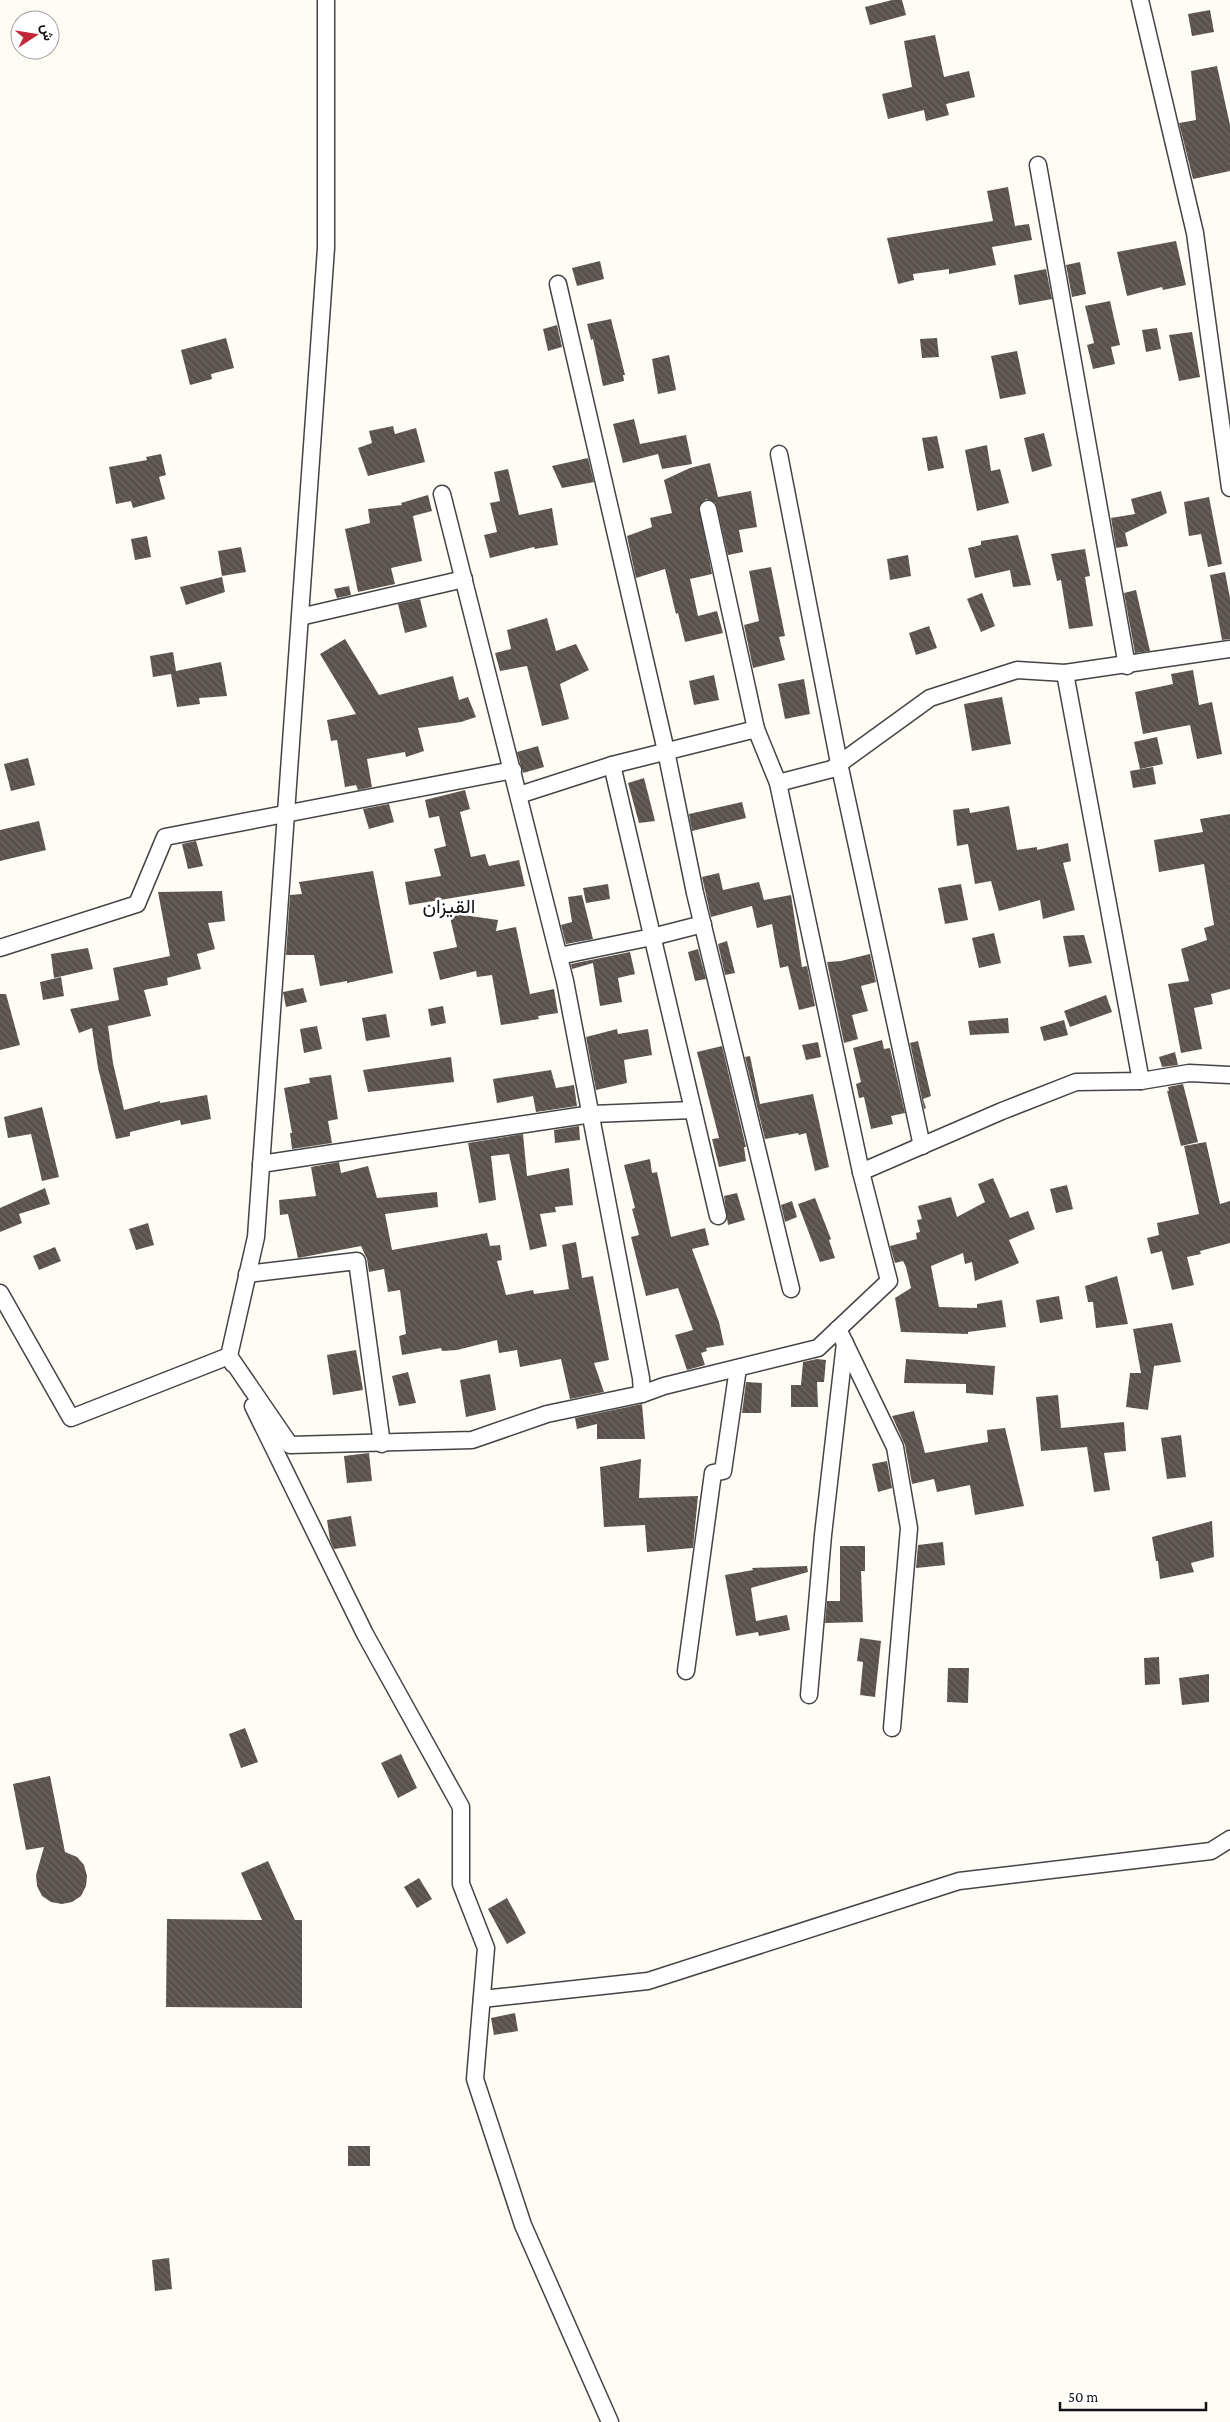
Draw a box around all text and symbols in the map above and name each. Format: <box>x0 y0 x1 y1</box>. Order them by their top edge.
north arrow <box>10 10 60 60</box>
text: ش <box>37 22 57 43</box>
district label: القيزان <box>423 895 475 919</box>
scale bar <box>1060 2380 1206 2412</box>
text: 50 m <box>1068 2389 1098 2405</box>

